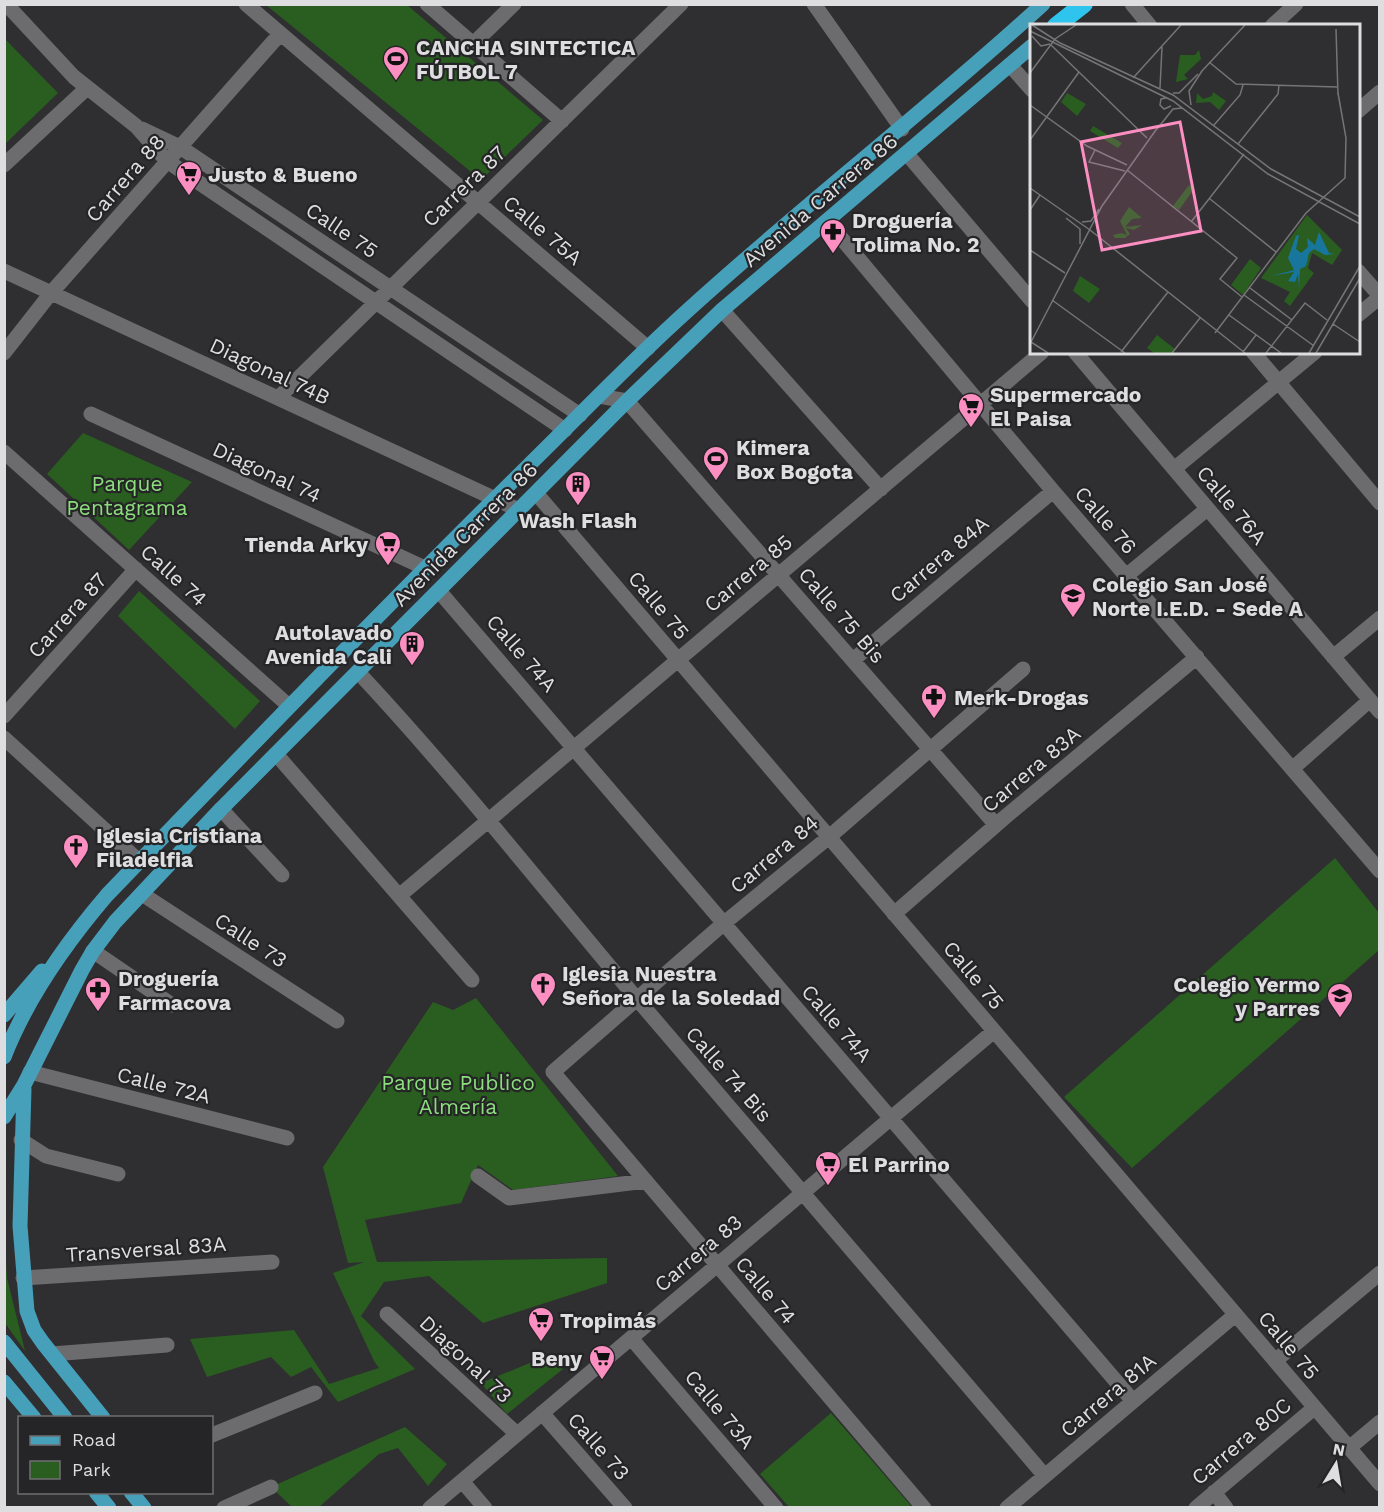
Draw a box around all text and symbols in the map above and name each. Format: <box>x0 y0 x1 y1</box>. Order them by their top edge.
inset map <box>1030 24 1360 354</box>
place label: CANCHA SINTECTICA FÚTBOL 7 <box>416 35 636 84</box>
sports icon: CANCHA SINTECTICA FÚTBOL 7 <box>381 44 411 82</box>
street label: Avenida Carrera 86 <box>738 128 902 272</box>
street label: Carrera 88 <box>80 129 170 227</box>
street label: Carrera 87 <box>417 140 511 232</box>
supermarket icon: Justo & Bueno <box>174 159 204 197</box>
place label: Justo & Bueno <box>208 162 358 187</box>
street label: Calle 75A <box>498 190 588 270</box>
street label: Calle 75 <box>301 197 383 263</box>
place label: Droguería Tolima No. 2 <box>852 208 979 257</box>
pharmacy icon: Droguería Tolima No. 2 <box>818 217 848 255</box>
street label: Diagonal 74B <box>206 332 334 410</box>
place label: Supermercado El Paisa <box>990 382 1141 431</box>
supermarket icon: Supermercado El Paisa <box>956 391 986 429</box>
place label: Kimera Box Bogota <box>736 435 854 484</box>
street label: Diagonal 74 <box>209 436 325 508</box>
sports icon: Kimera Box Bogota <box>701 444 731 482</box>
street label: Avenida Carrera 86 <box>387 456 543 612</box>
street label: Calle 76A <box>1192 460 1272 550</box>
building icon: Wash Flash <box>563 469 593 507</box>
park label: Parque Pentagrama <box>66 471 188 520</box>
street label: Calle 76 <box>1070 481 1142 559</box>
place label: Wash Flash <box>519 508 637 533</box>
street label: Carrera 84A <box>884 510 994 608</box>
supermarket icon: Tienda Arky <box>373 529 403 567</box>
street label: Carrera 85 <box>699 529 797 617</box>
place label: Tienda Arky <box>244 532 368 557</box>
street label: Calle 74 <box>136 539 212 611</box>
street label: Calle 75 Bis <box>793 562 891 668</box>
street label: Calle 75 <box>623 566 695 644</box>
street label: Carrera 87 <box>22 567 112 663</box>
place label: Colegio San José Norte I.E.D. - Sede A <box>1092 572 1304 621</box>
school or university icon: Colegio San José Norte I.E.D. - Sede A <box>1058 581 1088 619</box>
street label: Calle 74A <box>482 609 563 697</box>
place label: Autolavado Avenida Cali <box>265 620 392 669</box>
building icon: Autolavado Avenida Cali <box>397 629 427 667</box>
pharmacy icon: Merk-Drogas <box>919 682 949 720</box>
place label: Merk-Drogas <box>954 685 1089 710</box>
street label: Carrera 83A <box>977 721 1085 817</box>
street label: Carrera 84 <box>725 810 823 898</box>
place label: Iglesia Cristiana Filadelfia <box>96 823 263 872</box>
church icon: Iglesia Cristiana Filadelfia <box>61 832 91 870</box>
street label: Calle 73 <box>210 907 292 973</box>
street label: Calle 75 <box>938 936 1010 1014</box>
place label: Iglesia Nuestra Señora de la Soledad <box>562 961 780 1010</box>
place label: Droguería Farmacova <box>118 966 232 1015</box>
church icon: Iglesia Nuestra Señora de la Soledad <box>528 970 558 1008</box>
place label: Colegio Yermo y Parres <box>1173 972 1320 1021</box>
pharmacy icon: Droguería Farmacova <box>83 975 113 1013</box>
street label: Calle 74A <box>797 979 878 1067</box>
school or university icon: Colegio Yermo y Parres <box>1325 981 1355 1019</box>
street label: Calle 74 Bis <box>681 1021 777 1127</box>
street label: Calle 72A <box>115 1061 213 1109</box>
park label: Parque Publico Almería <box>381 1070 535 1119</box>
supermarket icon: El Parrino <box>813 1149 843 1187</box>
place label: El Parrino <box>848 1152 950 1177</box>
street label: Carrera 83 <box>649 1209 747 1297</box>
street label: Transversal 83A <box>65 1231 227 1267</box>
street label: Calle 74 <box>730 1251 802 1329</box>
supermarket icon: Tropimás <box>526 1305 556 1343</box>
street label: Calle 75 <box>1253 1306 1325 1384</box>
place label: Tropimás <box>560 1308 656 1333</box>
street label: Diagonal 73 <box>415 1310 517 1408</box>
supermarket icon: Beny <box>587 1343 617 1381</box>
place label: Beny <box>531 1346 582 1371</box>
street label: Carrera 81A <box>1055 1348 1161 1442</box>
street label: Calle 73A <box>680 1364 760 1454</box>
street label: Carrera 80C <box>1186 1392 1296 1490</box>
street label: Calle 73 <box>563 1407 635 1485</box>
legend <box>18 1416 213 1494</box>
text: Road <box>72 1429 116 1450</box>
north arrow <box>1306 1434 1366 1494</box>
text: N <box>1331 1439 1346 1460</box>
text: Park <box>72 1459 111 1480</box>

